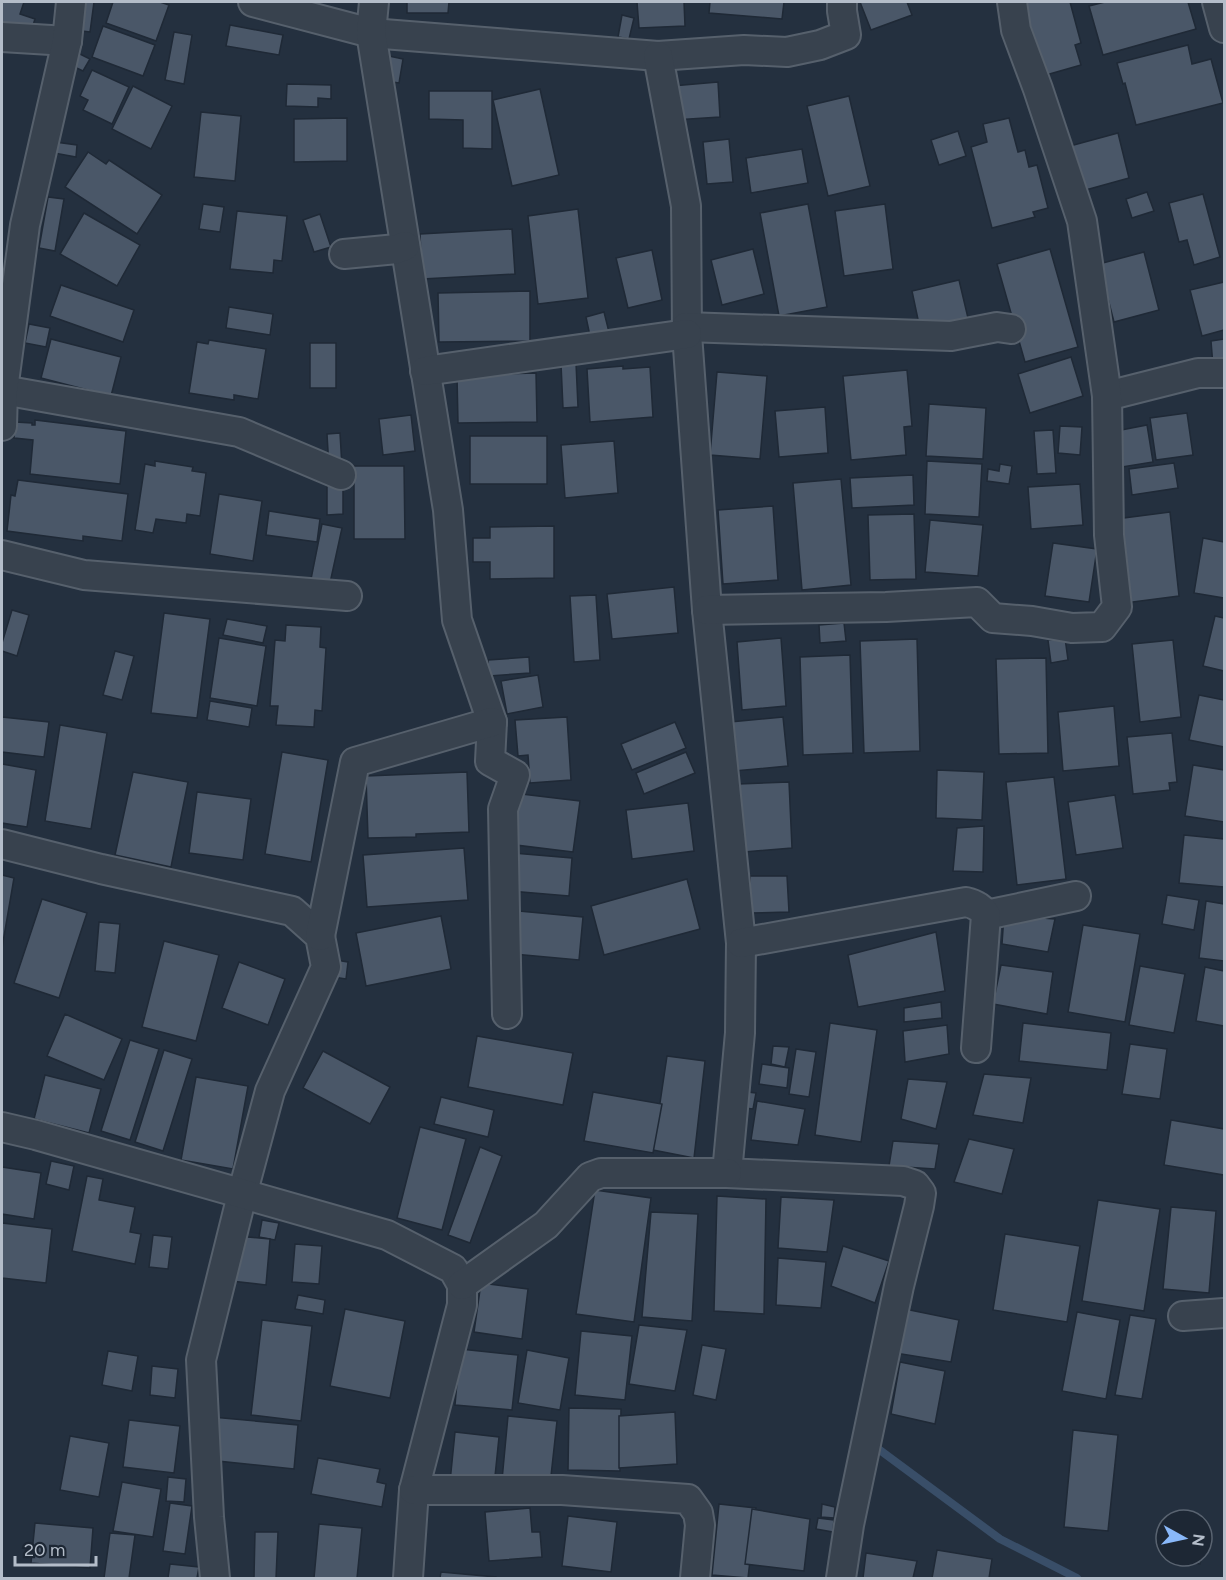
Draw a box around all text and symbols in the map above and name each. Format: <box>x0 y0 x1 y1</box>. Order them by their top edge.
north arrow <box>1154 1508 1214 1568</box>
scale bar <box>15 1529 96 1567</box>
text: N <box>1188 1533 1209 1547</box>
text: 20 m <box>24 1539 65 1561</box>

